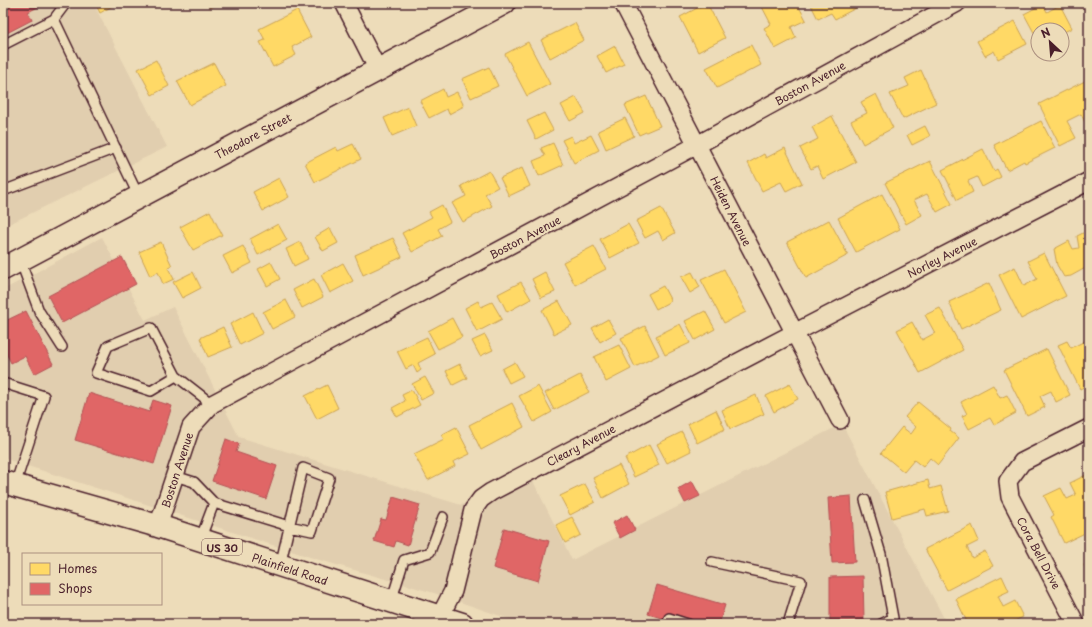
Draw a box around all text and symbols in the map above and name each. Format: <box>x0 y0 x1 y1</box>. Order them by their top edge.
north arrow <box>1030 22 1070 62</box>
text: N <box>1038 23 1053 42</box>
street label: Boston Avenue <box>772 57 848 109</box>
street label: Theodore Street <box>212 108 295 163</box>
street label: Heiden Avenue <box>706 173 756 249</box>
street label: Boston Avenue <box>486 211 564 263</box>
street label: Norley Avenue <box>904 232 980 282</box>
street label: Cleary Avenue <box>543 420 619 470</box>
street label: Boston Avenue <box>157 430 197 510</box>
street label: Cora Bell Drive <box>1013 514 1065 592</box>
road number: US 30 <box>202 539 242 555</box>
street label: Plainfield Road <box>250 549 330 589</box>
legend <box>22 553 162 605</box>
text: Homes <box>58 559 97 577</box>
text: Shops <box>58 579 93 597</box>

